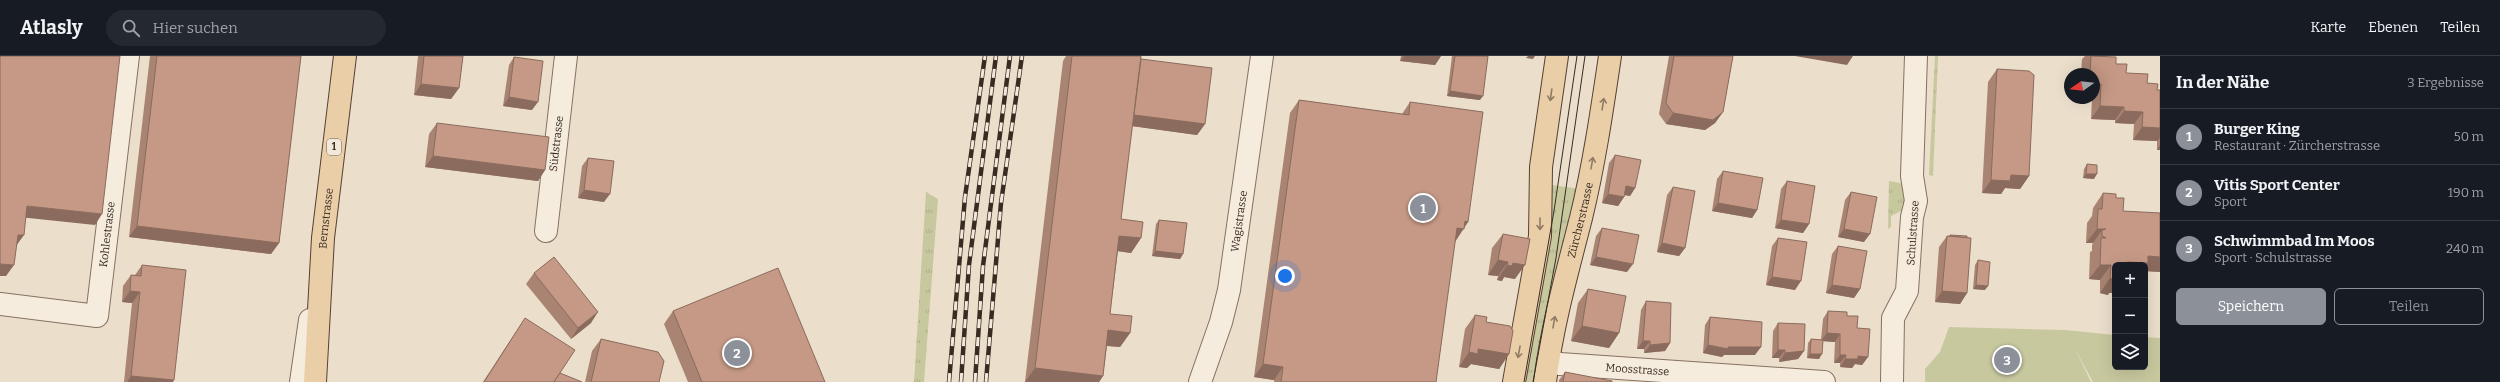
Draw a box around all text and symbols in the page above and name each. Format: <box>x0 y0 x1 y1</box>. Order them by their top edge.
search box <box>106 10 386 46</box>
text: Atlasly <box>20 16 82 39</box>
icon: search <box>120 17 142 39</box>
text: Hier suchen <box>152 19 238 37</box>
text: Karte <box>2311 19 2346 36</box>
text: Ebenen <box>2368 19 2418 36</box>
text: Teilen <box>2440 19 2480 36</box>
north arrow <box>2064 68 2100 104</box>
text: In der Nähe <box>2176 72 2269 93</box>
text: 3 Ergebnisse <box>2407 75 2484 90</box>
one-way arrow <box>1547 88 1555 101</box>
one-way arrow <box>1599 98 1607 111</box>
street label: Südstrasse <box>546 115 566 172</box>
text: Burger King <box>2214 120 2300 138</box>
text: 1 <box>2186 129 2192 144</box>
text: 50 m <box>2454 129 2484 144</box>
text: Restaurant · Zürcherstrasse <box>2214 138 2380 153</box>
road number: 1 <box>327 139 341 155</box>
one-way arrow <box>1588 157 1596 170</box>
text: Vitis Sport Center <box>2214 176 2340 194</box>
street label: Zürcherstrasse <box>1564 181 1595 259</box>
text: 2 <box>2185 185 2193 200</box>
text: 190 m <box>2448 185 2484 200</box>
street label: Bernstrasse <box>316 187 335 249</box>
street label: Wagistrasse <box>1228 190 1249 253</box>
pin: 1 <box>1410 193 1436 223</box>
text: Sport <box>2214 194 2247 209</box>
street label: Schulstrasse <box>1904 200 1922 266</box>
street label: Kohlestrasse <box>96 201 117 268</box>
one-way arrow <box>1536 217 1544 230</box>
text: Schwimmbad Im Moos <box>2214 232 2375 250</box>
text: 3 <box>2185 241 2193 256</box>
text: 240 m <box>2446 241 2484 256</box>
text: Sport · Schulstrasse <box>2214 250 2332 265</box>
map controls <box>2112 262 2148 370</box>
button: + <box>2112 262 2148 298</box>
your location <box>1275 266 1295 286</box>
button: Speichern <box>2176 288 2326 325</box>
button: Teilen <box>2334 288 2484 325</box>
button: − <box>2112 298 2148 334</box>
one-way arrow <box>1551 316 1559 329</box>
button: layers <box>2112 334 2148 370</box>
pin: 2 <box>724 338 750 368</box>
one-way arrow <box>1515 345 1523 358</box>
pin: 3 <box>1994 345 2020 375</box>
street label: Moosstrasse <box>1605 361 1670 378</box>

